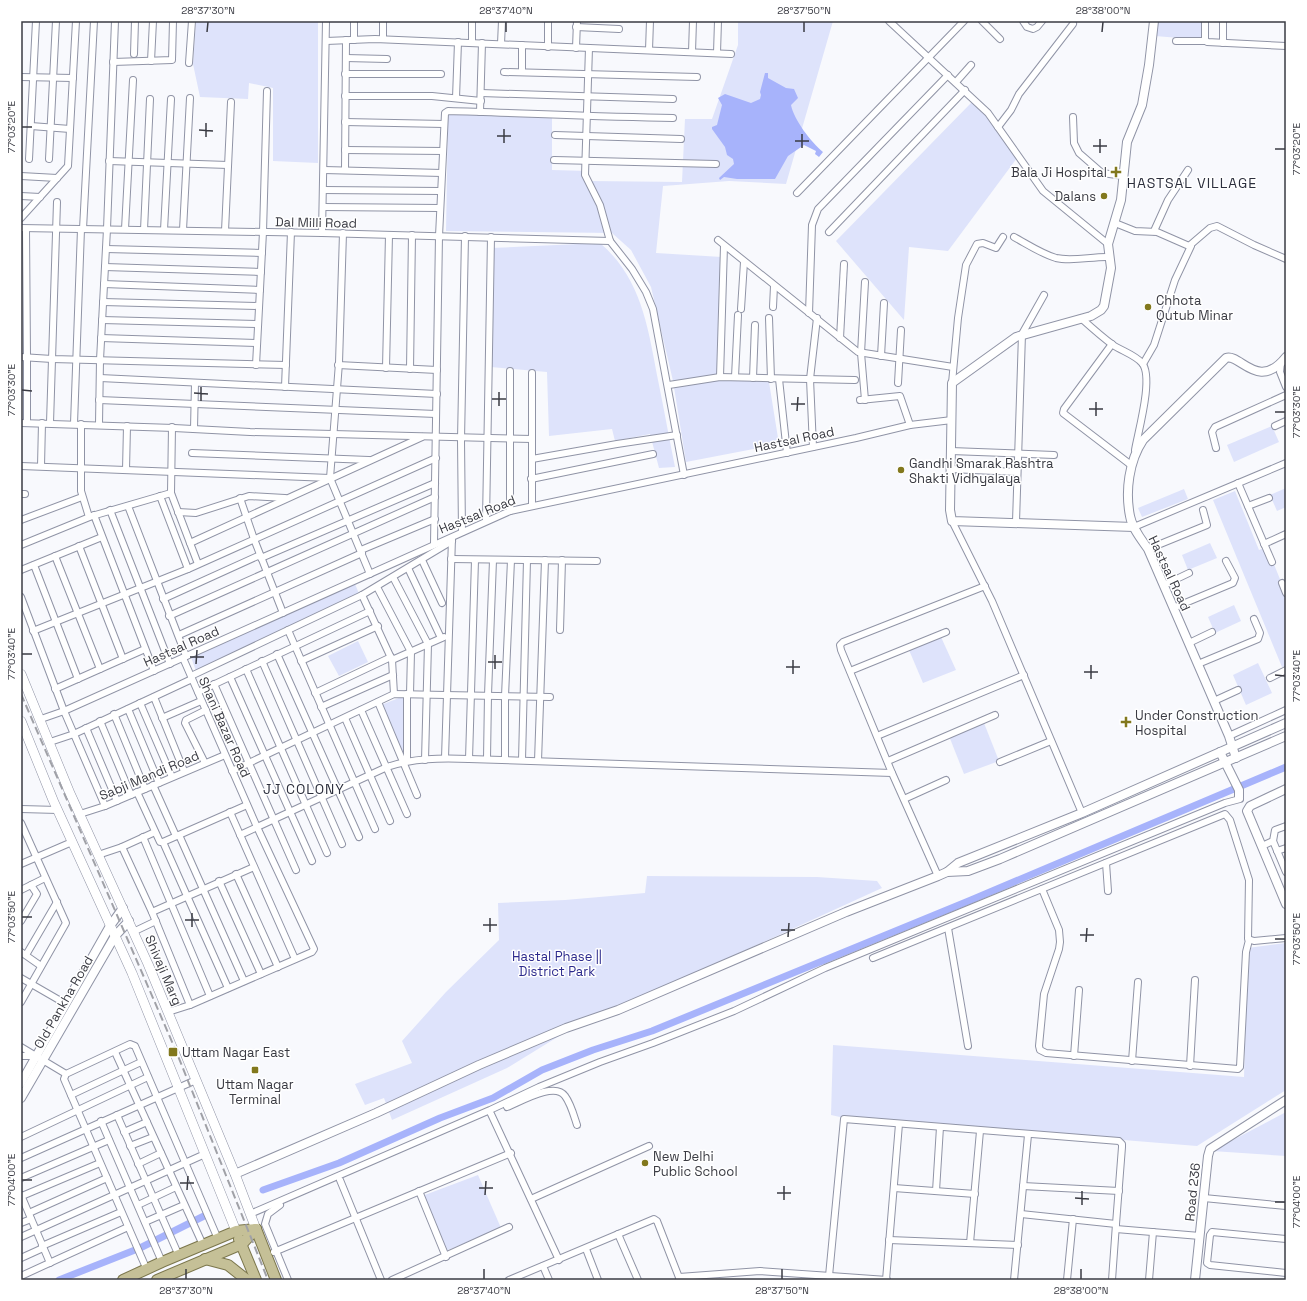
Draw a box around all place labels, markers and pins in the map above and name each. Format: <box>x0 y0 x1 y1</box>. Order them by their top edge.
place label: Bala Ji Hospital <box>1011 164 1107 181</box>
marker: Bala Ji Hospital <box>1110 166 1122 178</box>
place label: Dalans <box>1054 188 1096 205</box>
marker: Dalans <box>1099 191 1109 201</box>
place label: Chhota Qutub Minar <box>1156 292 1233 324</box>
marker: Chhota Qutub Minar <box>1143 302 1153 312</box>
place label: Gandhi Smarak Rashtra Shakti Vidhyalaya <box>909 455 1054 487</box>
marker: Gandhi Smarak Rashtra Shakti Vidhyalaya <box>896 465 906 475</box>
place label: Under Construction Hospital <box>1135 707 1259 739</box>
marker: Under Construction Hospital <box>1120 716 1132 728</box>
place label: Uttam Nagar East <box>182 1044 290 1061</box>
marker: Uttam Nagar East <box>167 1046 179 1058</box>
marker: Uttam Nagar Terminal <box>250 1065 260 1075</box>
place label: Uttam Nagar Terminal <box>216 1076 294 1108</box>
place label: New Delhi Public School <box>653 1148 738 1180</box>
marker: New Delhi Public School <box>640 1158 650 1168</box>

